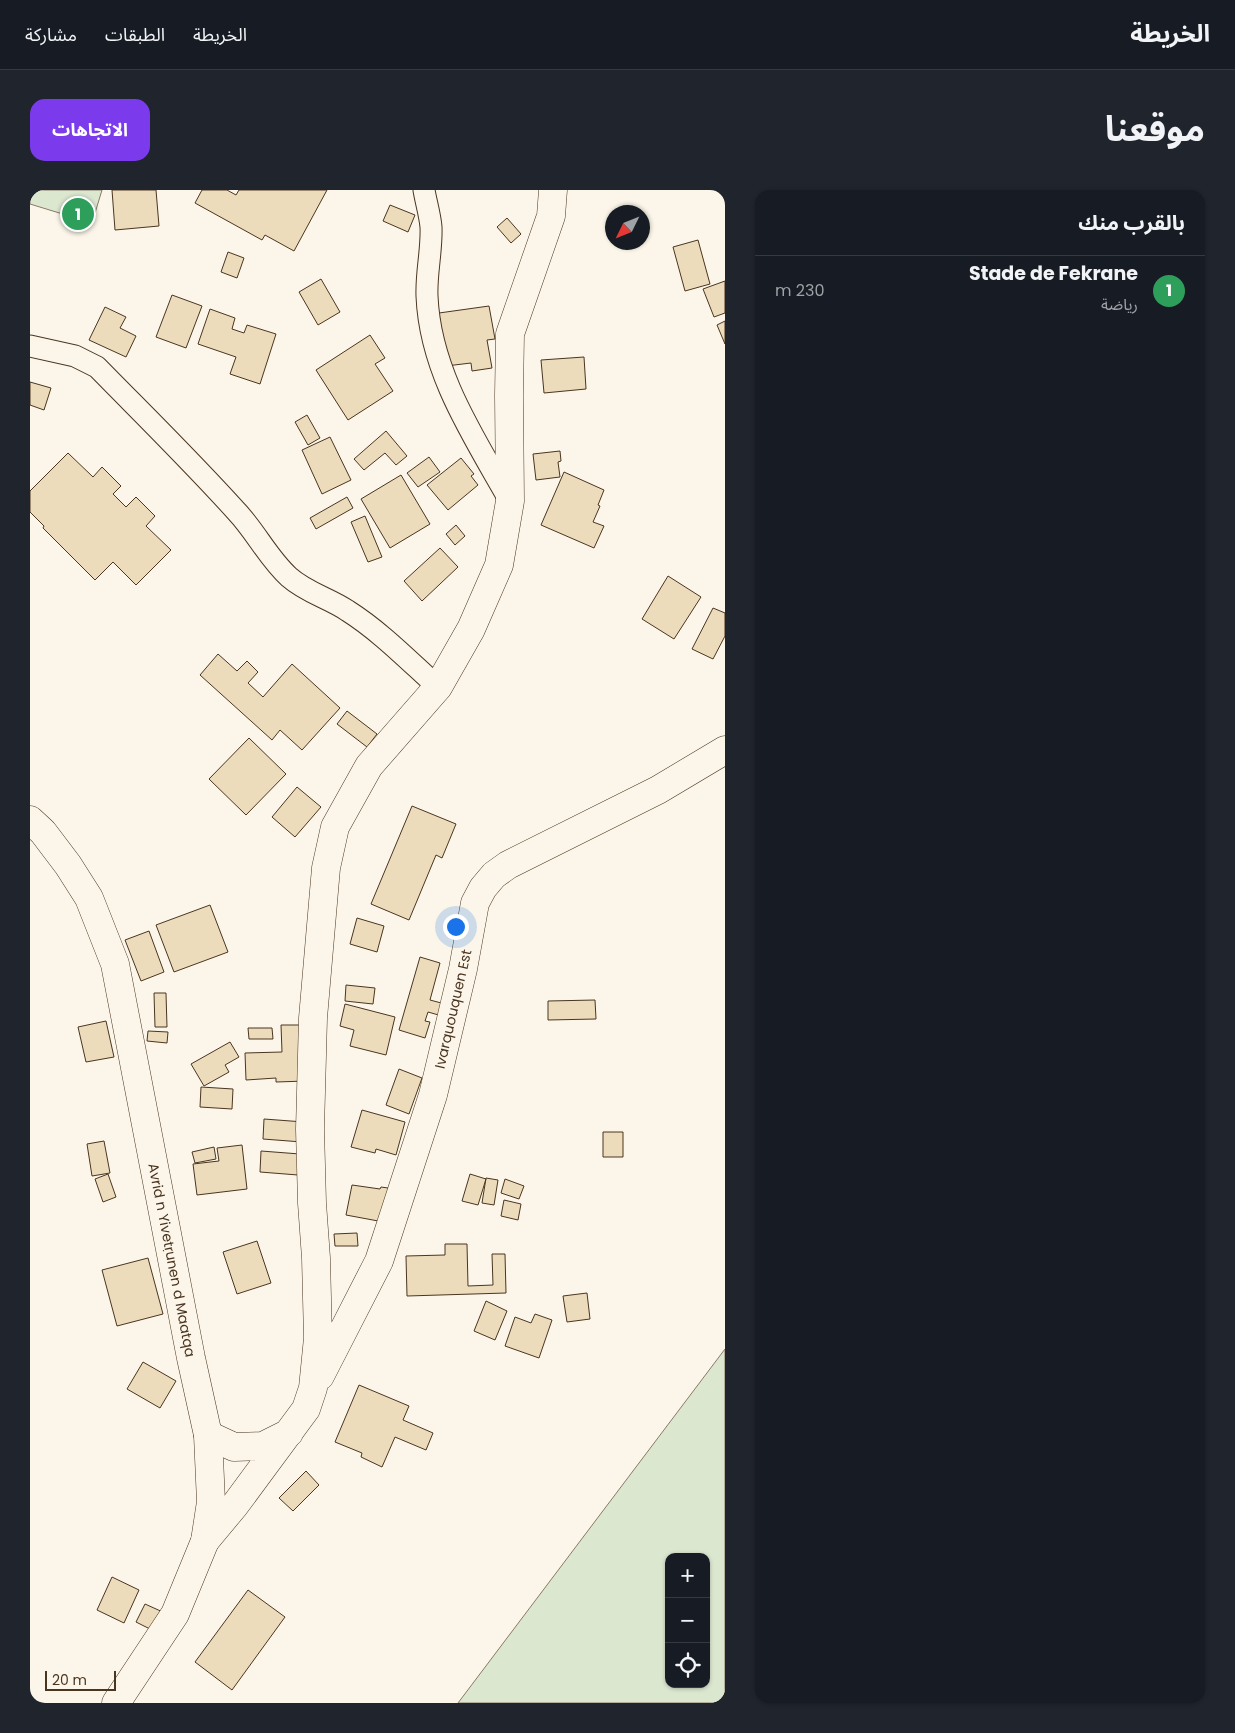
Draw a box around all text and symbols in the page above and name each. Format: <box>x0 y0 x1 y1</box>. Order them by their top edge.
text: الخريطة <box>1130 17 1210 50</box>
text: مشاركة <box>25 22 77 47</box>
text: الطبقات <box>105 22 165 47</box>
text: الخريطة <box>193 22 247 47</box>
button: الاتجاهات <box>30 99 150 161</box>
text: موقعنا <box>1105 104 1205 153</box>
pin: 1 <box>62 195 94 233</box>
north arrow <box>605 205 650 250</box>
text: بالقرب منك <box>1078 208 1185 237</box>
text: Stade de Fekrane <box>969 260 1138 287</box>
text: 230 m <box>775 279 824 302</box>
text: 1 <box>1166 279 1172 302</box>
text: رياضة <box>1101 293 1138 316</box>
your location <box>443 914 469 940</box>
street label: Ivarquouquen Est <box>430 947 476 1071</box>
street label: Avrid n Yivetṛunen d Maatqa <box>143 1161 201 1359</box>
map controls <box>665 1553 710 1688</box>
button: + <box>665 1553 710 1598</box>
button: − <box>665 1598 710 1643</box>
button: locate <box>665 1643 710 1688</box>
scale bar <box>45 1668 116 1691</box>
text: 20 m <box>52 1670 87 1690</box>

